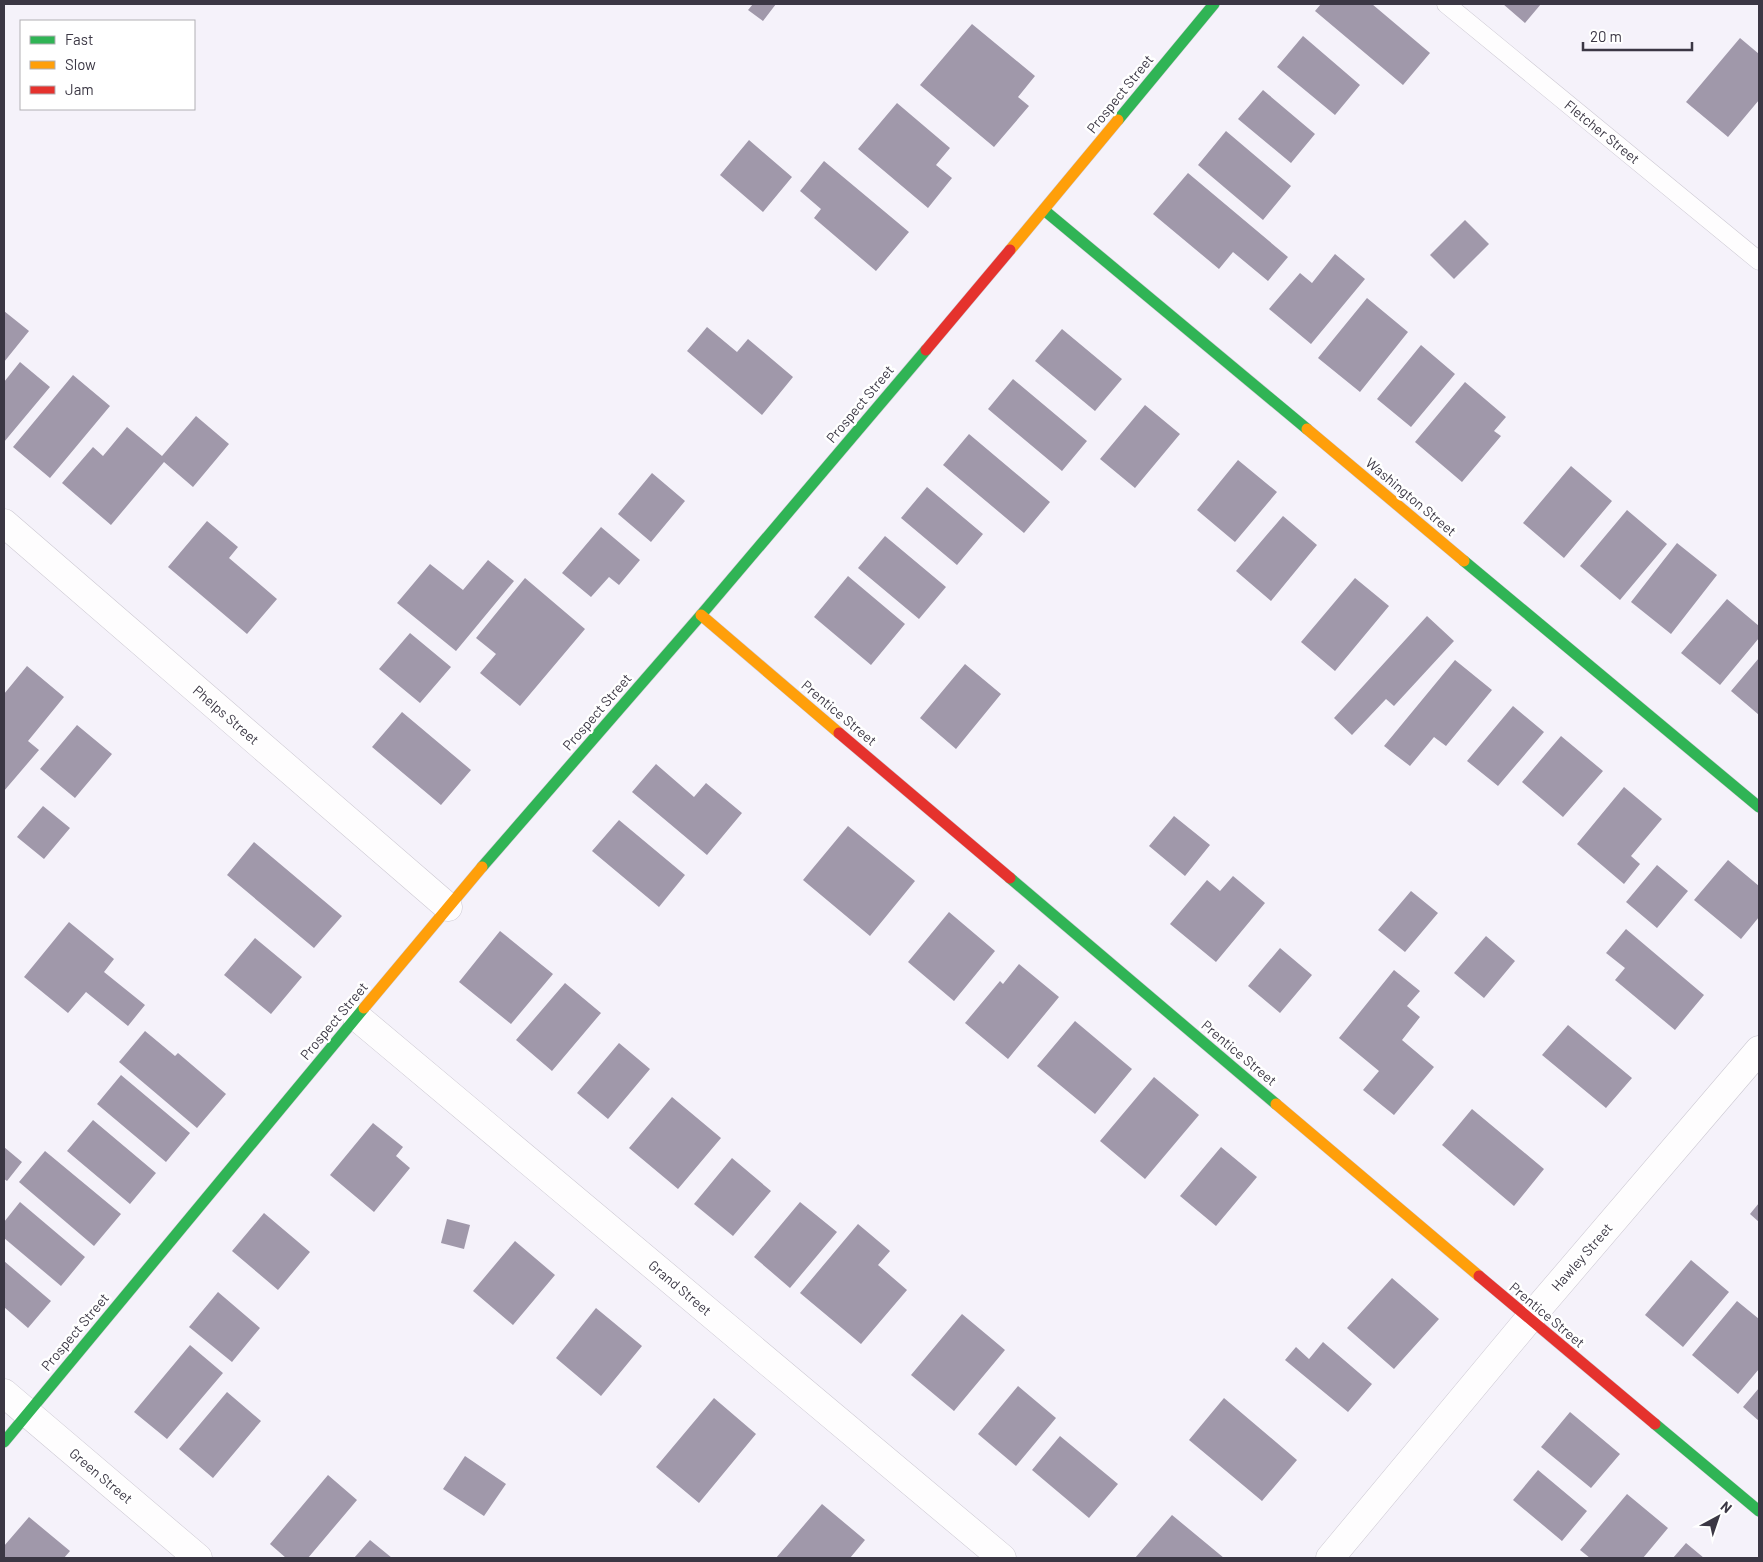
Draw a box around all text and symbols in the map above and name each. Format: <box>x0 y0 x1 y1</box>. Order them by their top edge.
legend <box>20 20 195 110</box>
scale bar <box>1583 20 1692 52</box>
text: 20 m <box>1590 27 1622 45</box>
text: Fast <box>65 30 93 48</box>
street label: Prospect Street <box>1083 51 1156 136</box>
text: Slow <box>65 55 96 73</box>
text: Jam <box>65 80 94 98</box>
street label: Fletcher Street <box>1561 96 1643 167</box>
street label: Prospect Street <box>822 361 897 446</box>
street label: Washington Street <box>1363 454 1460 539</box>
street label: Prospect Street <box>559 670 635 754</box>
street label: Prentice Street <box>798 676 880 749</box>
street label: Phelps Street <box>190 681 263 748</box>
street label: Prospect Street <box>296 978 371 1063</box>
street label: Prentice Street <box>1198 1016 1280 1089</box>
street label: Hawley Street <box>1548 1219 1616 1294</box>
street label: Grand Street <box>645 1256 715 1319</box>
street label: Prentice Street <box>1506 1278 1588 1351</box>
street label: Prospect Street <box>37 1289 112 1374</box>
street label: Green Street <box>66 1444 136 1507</box>
north arrow <box>1693 1492 1743 1542</box>
text: N <box>1718 1497 1736 1516</box>

